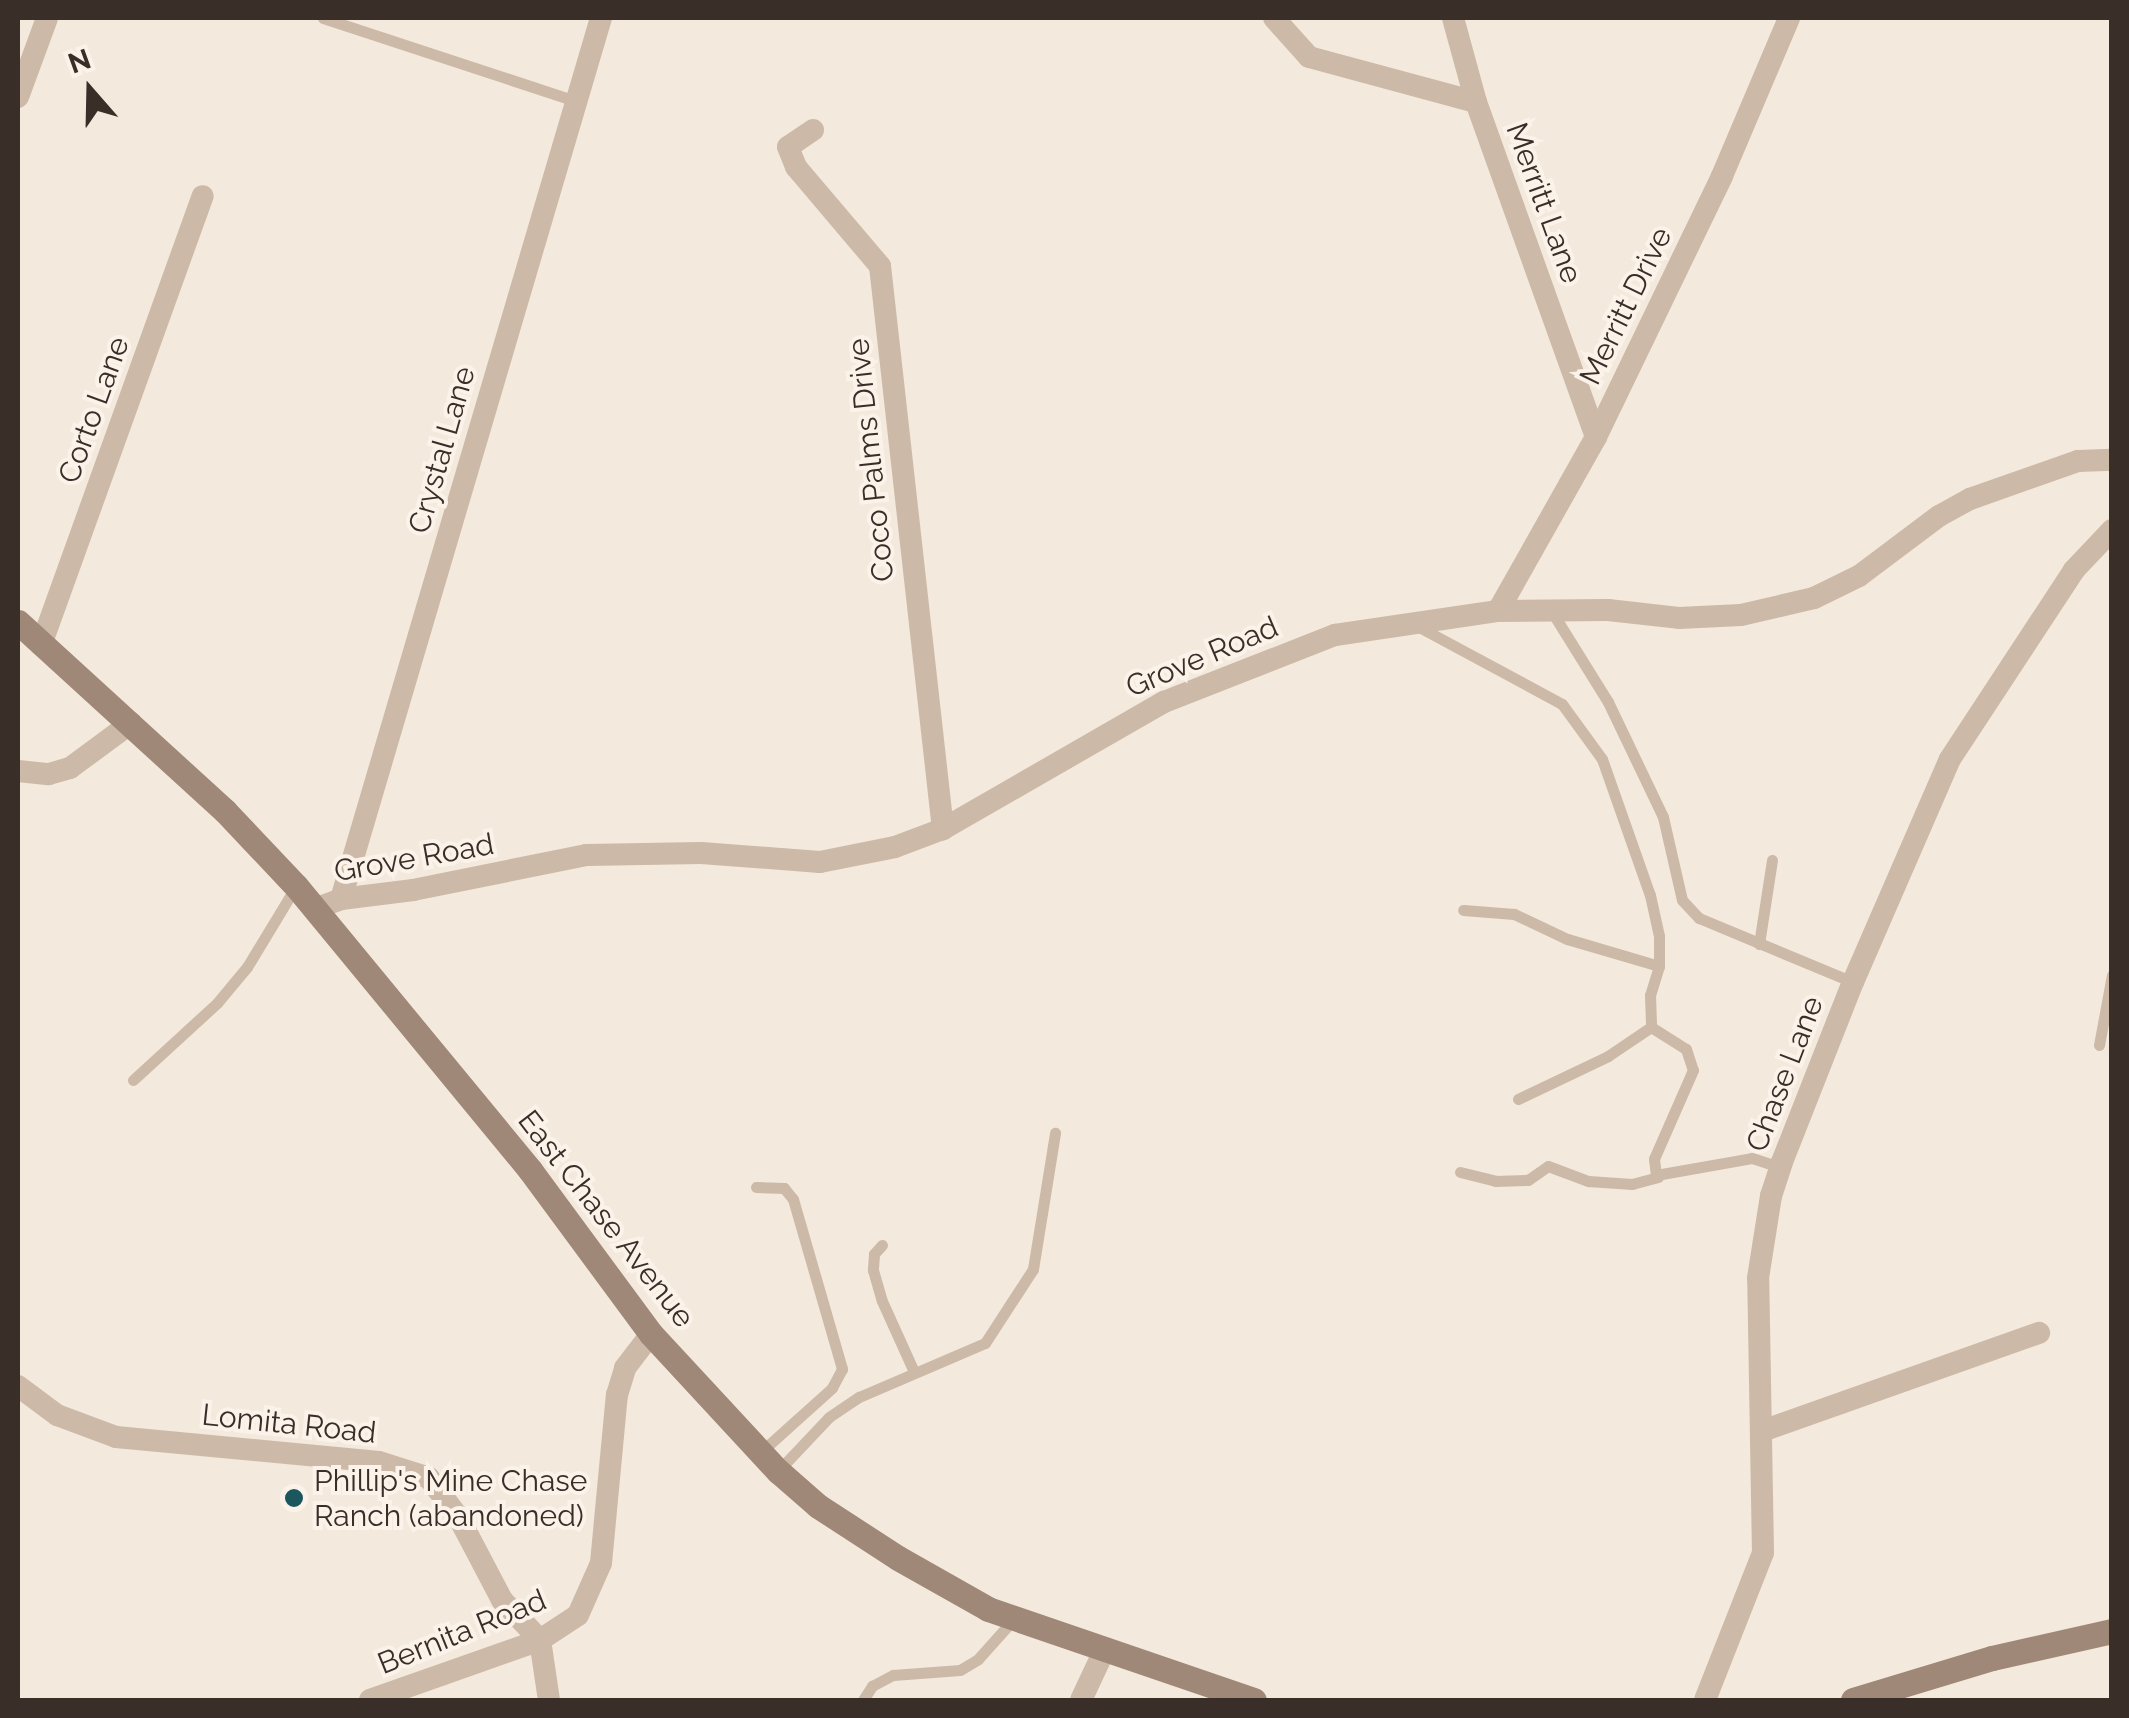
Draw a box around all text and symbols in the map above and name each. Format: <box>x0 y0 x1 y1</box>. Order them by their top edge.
north arrow <box>40 40 140 140</box>
text: N <box>64 42 95 80</box>
street label: Merritt Lane <box>1498 118 1590 288</box>
street label: Merritt Drive <box>1572 221 1680 391</box>
street label: Corto Lane <box>51 332 137 488</box>
street label: Coco Palms Drive <box>840 337 902 583</box>
street label: Crystal Lane <box>401 362 483 538</box>
street label: Grove Road <box>1121 609 1283 705</box>
street label: Grove Road <box>331 826 497 890</box>
street label: Chase Lane <box>1739 991 1831 1157</box>
street label: East Chase Avenue <box>510 1103 702 1335</box>
street label: Lomita Road <box>200 1397 378 1451</box>
place label: Phillip's Mine Chase Ranch (abandoned) <box>314 1463 587 1534</box>
marker: Phillip's Mine Chase Ranch (abandoned) <box>283 1487 305 1509</box>
street label: Bernita Road <box>373 1582 551 1682</box>

